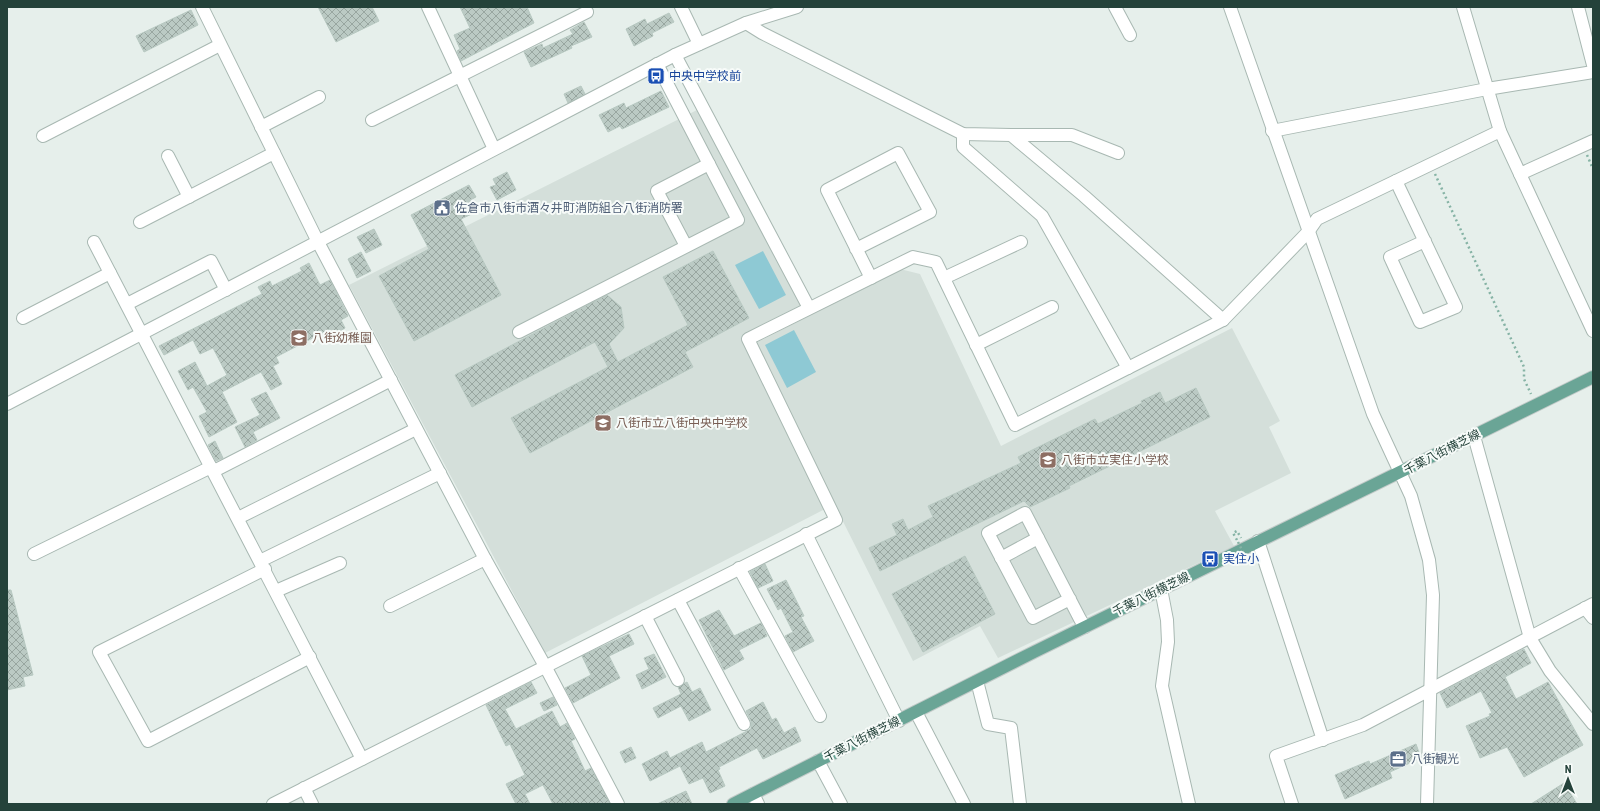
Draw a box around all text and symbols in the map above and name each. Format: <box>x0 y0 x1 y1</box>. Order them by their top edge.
bus stop icon: 中央中学校前 <box>646 66 666 86</box>
place label: 中央中学校前 <box>669 69 741 83</box>
public building icon: 佐倉市八街市酒々井町消防組合八街消防署 <box>432 198 452 218</box>
place label: 佐倉市八街市酒々井町消防組合八街消防署 <box>455 201 683 215</box>
school or university icon: 八街幼稚園 <box>289 328 309 348</box>
place label: 八街幼稚園 <box>312 331 372 345</box>
school or university icon: 八街市立八街中央中学校 <box>593 413 613 433</box>
place label: 八街市立八街中央中学校 <box>616 416 748 430</box>
street label: 千葉八街横芝線 <box>1401 427 1483 477</box>
school or university icon: 八街市立実住小学校 <box>1038 450 1058 470</box>
place label: 八街市立実住小学校 <box>1061 453 1169 467</box>
bus stop icon: 実住小 <box>1200 549 1220 569</box>
place label: 実住小 <box>1223 552 1259 566</box>
street label: 千葉八街横芝線 <box>1110 569 1192 619</box>
street label: 千葉八街横芝線 <box>821 714 903 764</box>
office icon: 八街観光 <box>1388 749 1408 769</box>
place label: 八街観光 <box>1411 752 1459 766</box>
north arrow <box>1548 759 1588 799</box>
text: N <box>1565 763 1572 776</box>

